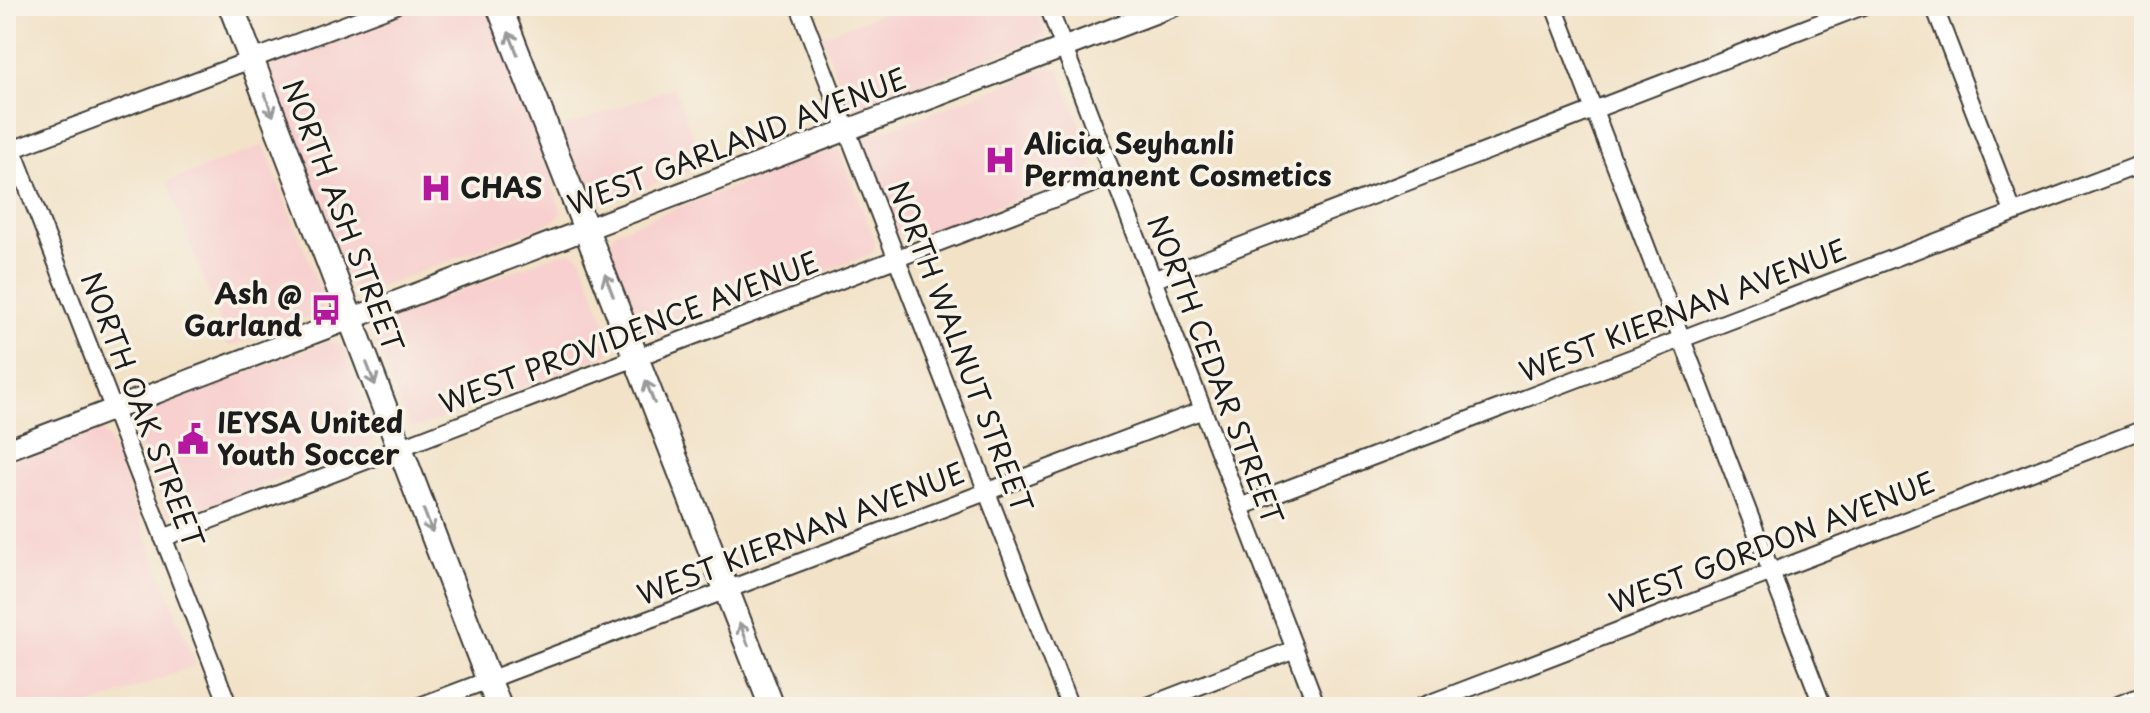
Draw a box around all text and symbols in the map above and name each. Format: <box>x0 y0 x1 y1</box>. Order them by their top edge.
one-way arrow <box>505 31 520 56</box>
street label: WEST GARLAND AVENUE <box>561 56 912 225</box>
street label: NORTH ASH STREET <box>273 73 416 358</box>
one-way arrow <box>263 92 277 117</box>
place label: Alicia Seyhanli Permanent Cosmetics <box>1023 121 1332 196</box>
hospital icon: Alicia Seyhanli Permanent Cosmetics <box>983 143 1017 177</box>
place label: CHAS <box>460 165 543 208</box>
hospital icon: CHAS <box>419 171 453 205</box>
street label: NORTH WALNUT STREET <box>878 174 1045 519</box>
street label: NORTH CEDAR STREET <box>1138 209 1295 531</box>
street label: WEST KIERNAN AVENUE <box>1512 227 1853 392</box>
street label: WEST PROVIDENCE AVENUE <box>433 239 824 424</box>
street label: NORTH OAK STREET <box>71 265 216 554</box>
place label: Ash @ Garland <box>184 271 302 346</box>
one-way arrow <box>601 273 615 298</box>
bus stop icon: Ash @ Garland <box>309 293 343 327</box>
one-way arrow <box>365 361 379 386</box>
one-way arrow <box>642 380 656 405</box>
place label: IEYSA United Youth Soccer <box>217 400 403 475</box>
public building icon: IEYSA United Youth Soccer <box>176 422 210 456</box>
street label: WEST KIERNAN AVENUE <box>630 450 971 615</box>
street label: WEST GORDON AVENUE <box>1602 460 1941 624</box>
one-way arrow <box>422 508 436 533</box>
one-way arrow <box>736 622 750 647</box>

